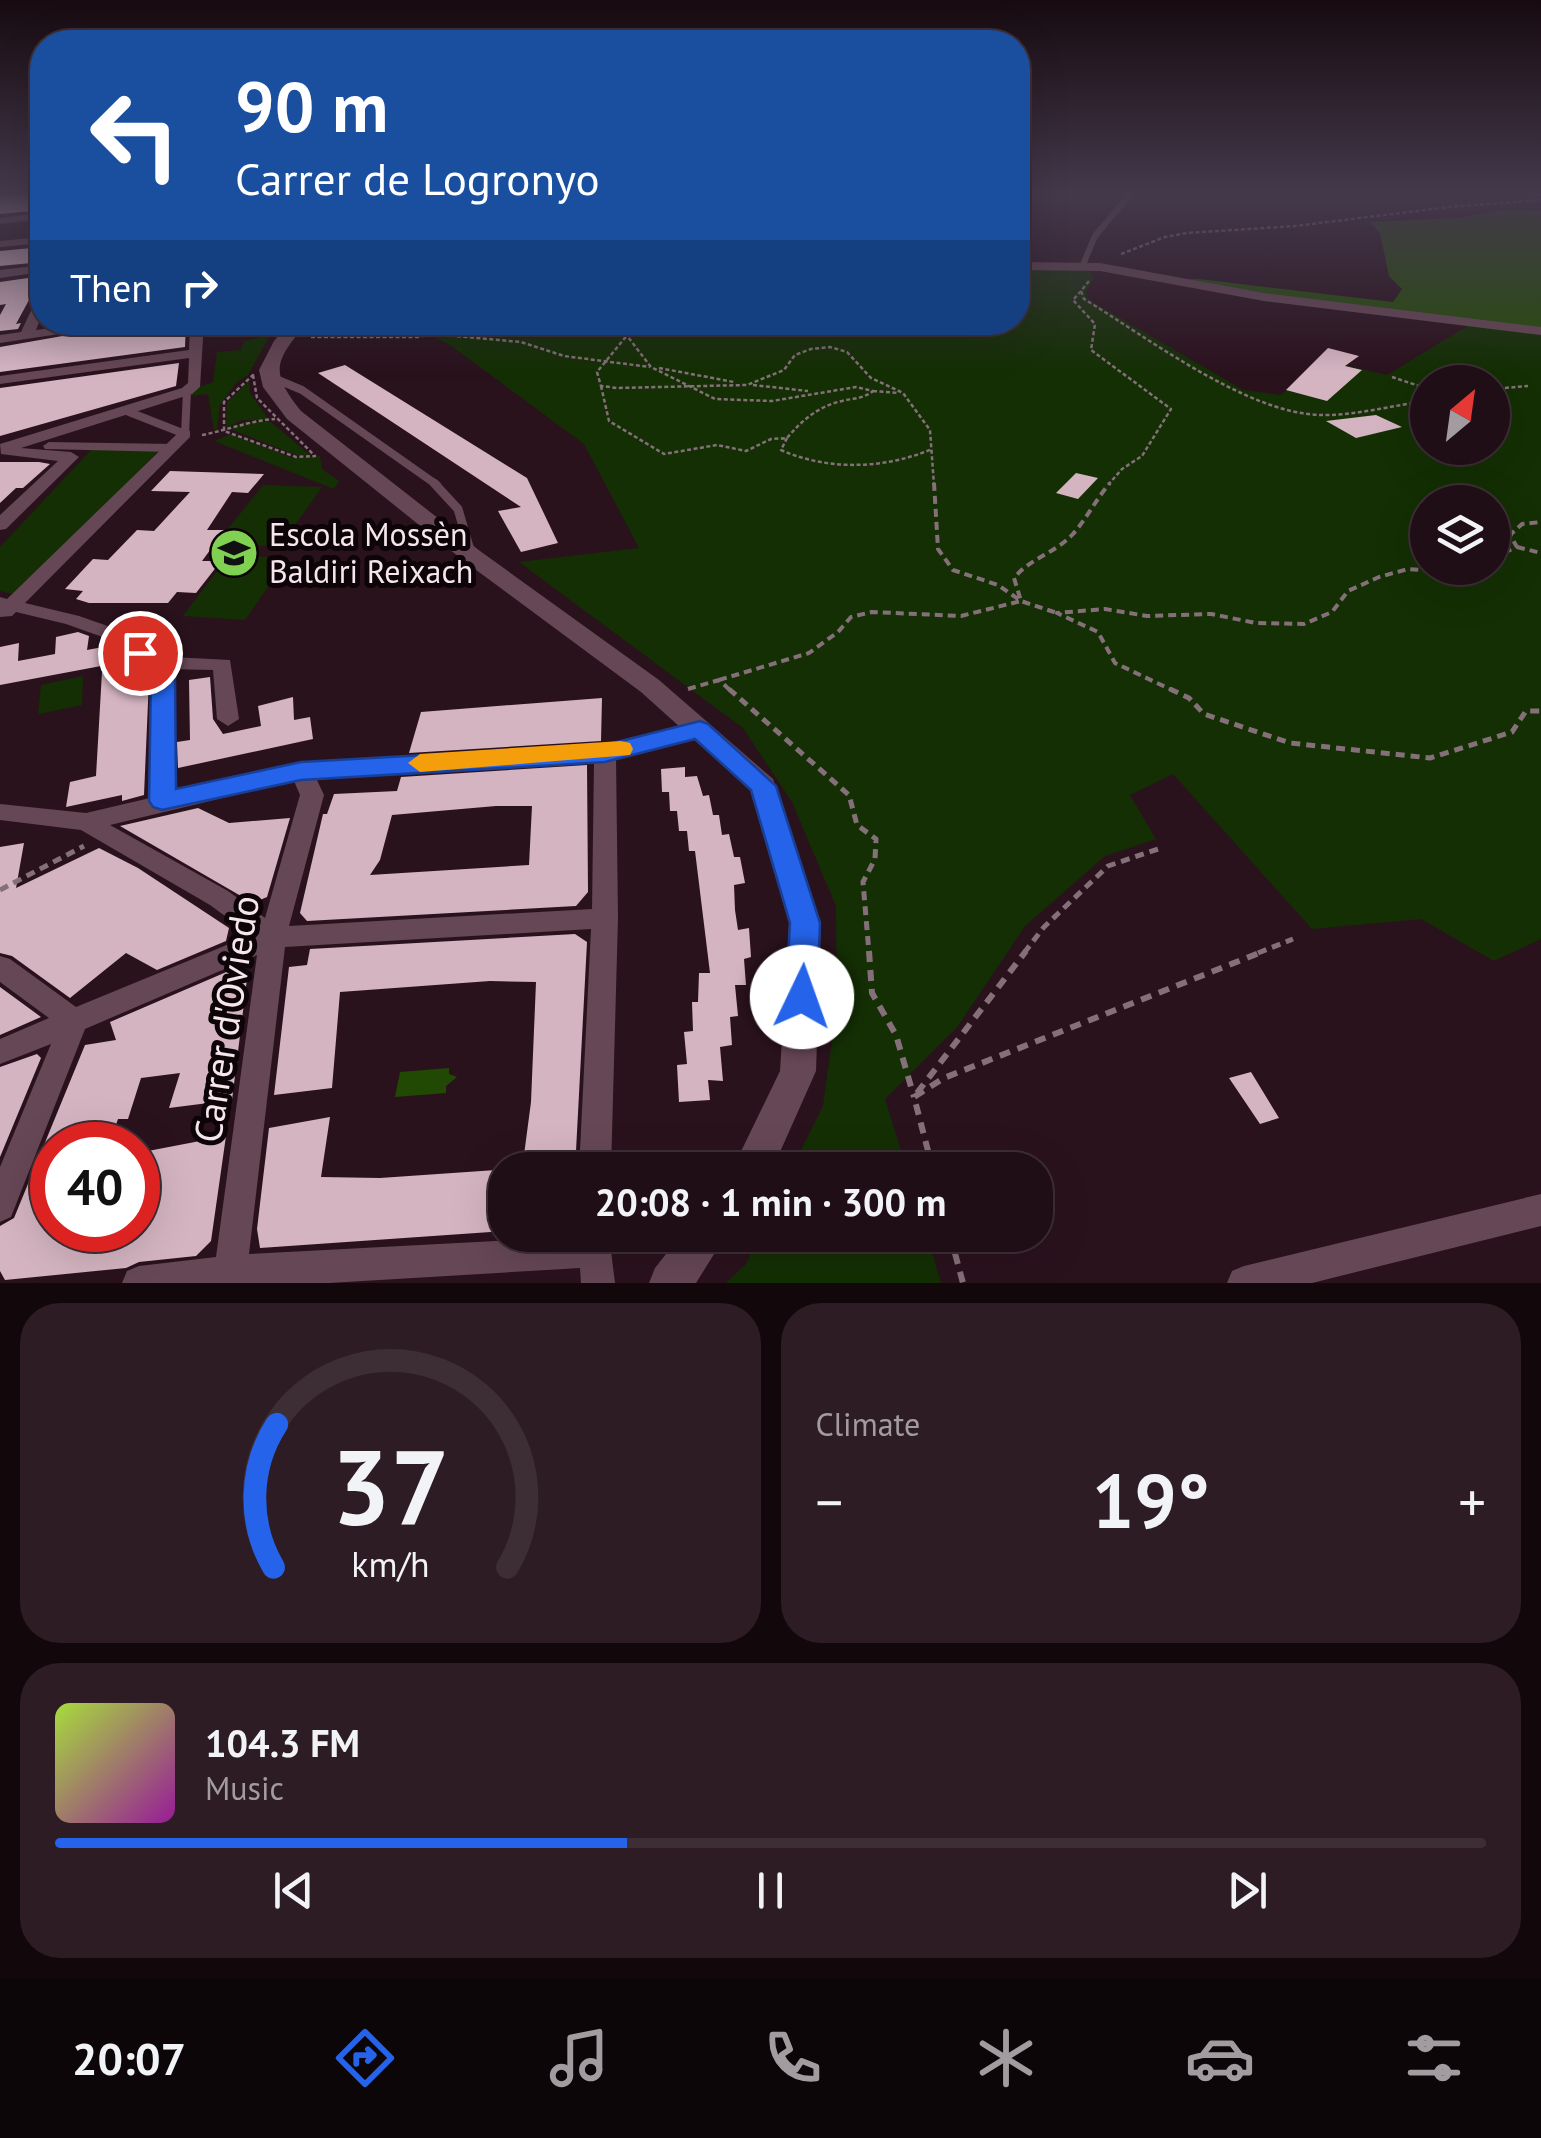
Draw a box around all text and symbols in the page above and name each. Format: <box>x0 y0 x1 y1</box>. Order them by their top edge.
text: 90 m <box>235 61 388 151</box>
icon: left <box>70 70 200 200</box>
text: Carrer de Logronyo <box>235 149 600 207</box>
icon: right <box>172 260 227 315</box>
text: Then <box>70 263 152 312</box>
north arrow <box>1410 365 1510 465</box>
map controls <box>1410 365 1510 585</box>
button: layers <box>1410 485 1510 585</box>
place label: Escola Mossèn Baldiri Reixach <box>269 513 473 592</box>
school or university icon: Escola Mossèn Baldiri Reixach <box>208 527 260 579</box>
pin <box>98 611 183 696</box>
icon: arrive <box>113 626 168 681</box>
street label: Carrer d'Oviedo <box>182 892 269 1146</box>
position arrow <box>750 945 854 1049</box>
speed limit sign: 40 <box>30 1122 160 1252</box>
text: 20:08 · 1 min · 300 m <box>595 1177 946 1226</box>
text: Climate <box>816 1403 920 1445</box>
text: 37 <box>331 1419 449 1554</box>
text: 19° <box>1092 1452 1210 1549</box>
text: − <box>816 1466 843 1537</box>
text: + <box>1458 1466 1486 1537</box>
text: km/h <box>351 1541 429 1587</box>
text: 104.3 FM <box>205 1718 360 1767</box>
text: Music <box>205 1767 284 1809</box>
icon: previous <box>266 1863 321 1918</box>
icon: pause <box>743 1863 798 1918</box>
icon: next <box>1220 1863 1275 1918</box>
icon: directions <box>330 2023 400 2093</box>
icon: music <box>544 2023 614 2093</box>
icon: phone <box>758 2023 828 2093</box>
icon: climate <box>971 2023 1041 2093</box>
icon: car <box>1185 2023 1255 2093</box>
icon: filters <box>1399 2023 1469 2093</box>
text: 20:07 <box>72 2029 186 2087</box>

